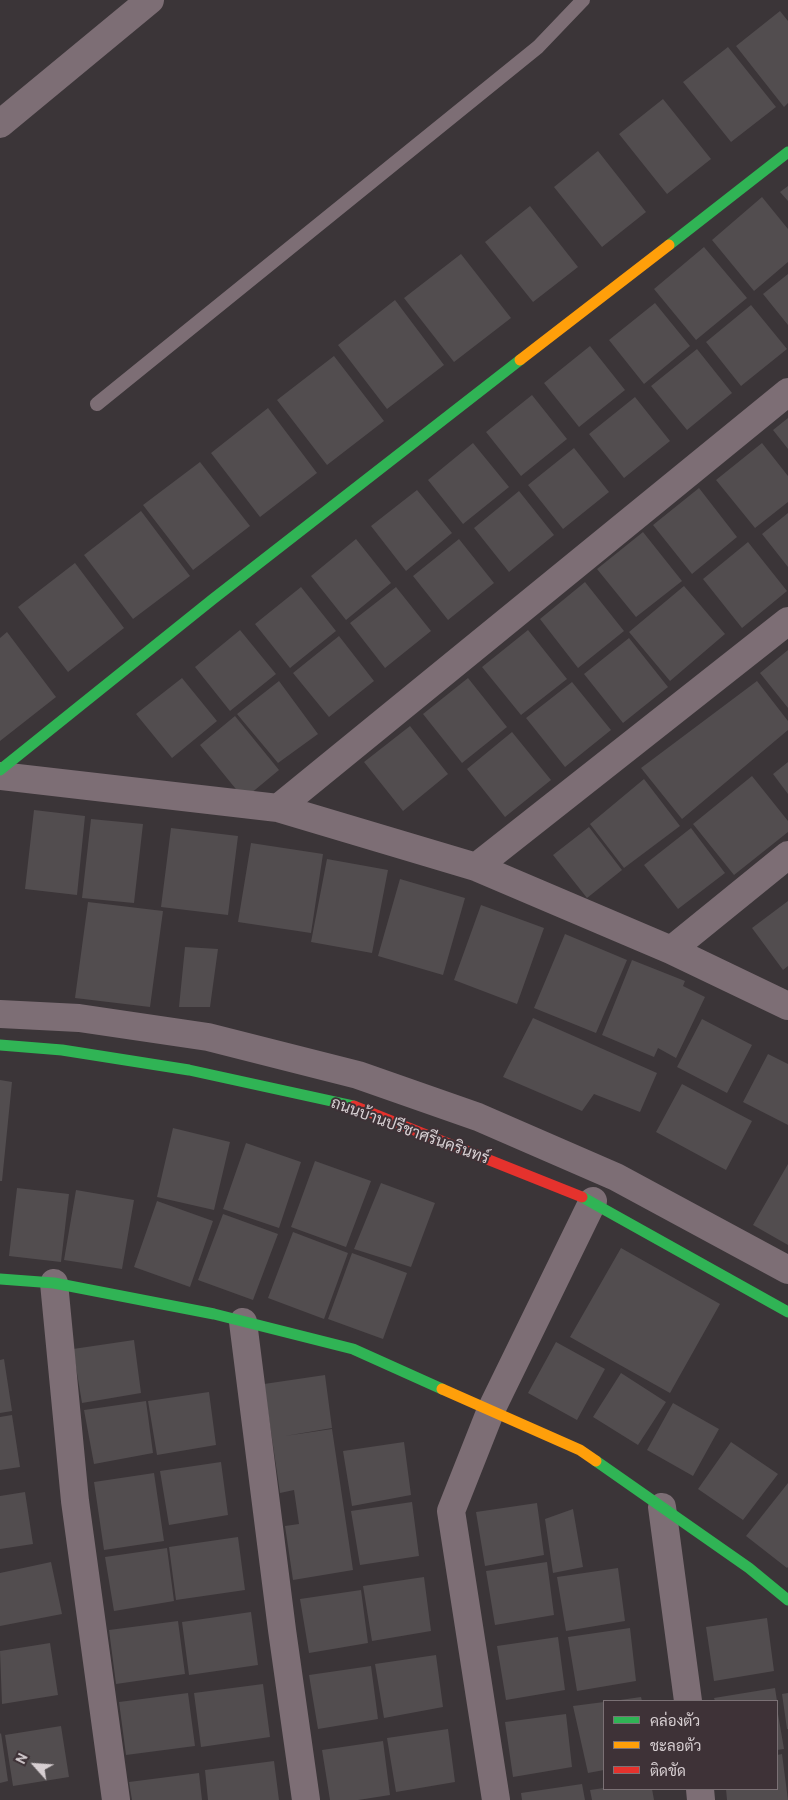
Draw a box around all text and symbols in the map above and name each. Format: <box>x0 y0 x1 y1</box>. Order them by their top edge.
street label: ถนนบ้านปรีชาศรีนครินทร์ <box>328 1093 492 1169</box>
legend <box>603 1700 778 1790</box>
text: คล่องตัว <box>650 1712 700 1730</box>
text: ชะลอตัว <box>650 1737 701 1755</box>
north arrow <box>10 1740 60 1790</box>
text: N <box>11 1750 32 1767</box>
text: ติดขัด <box>650 1762 686 1780</box>

